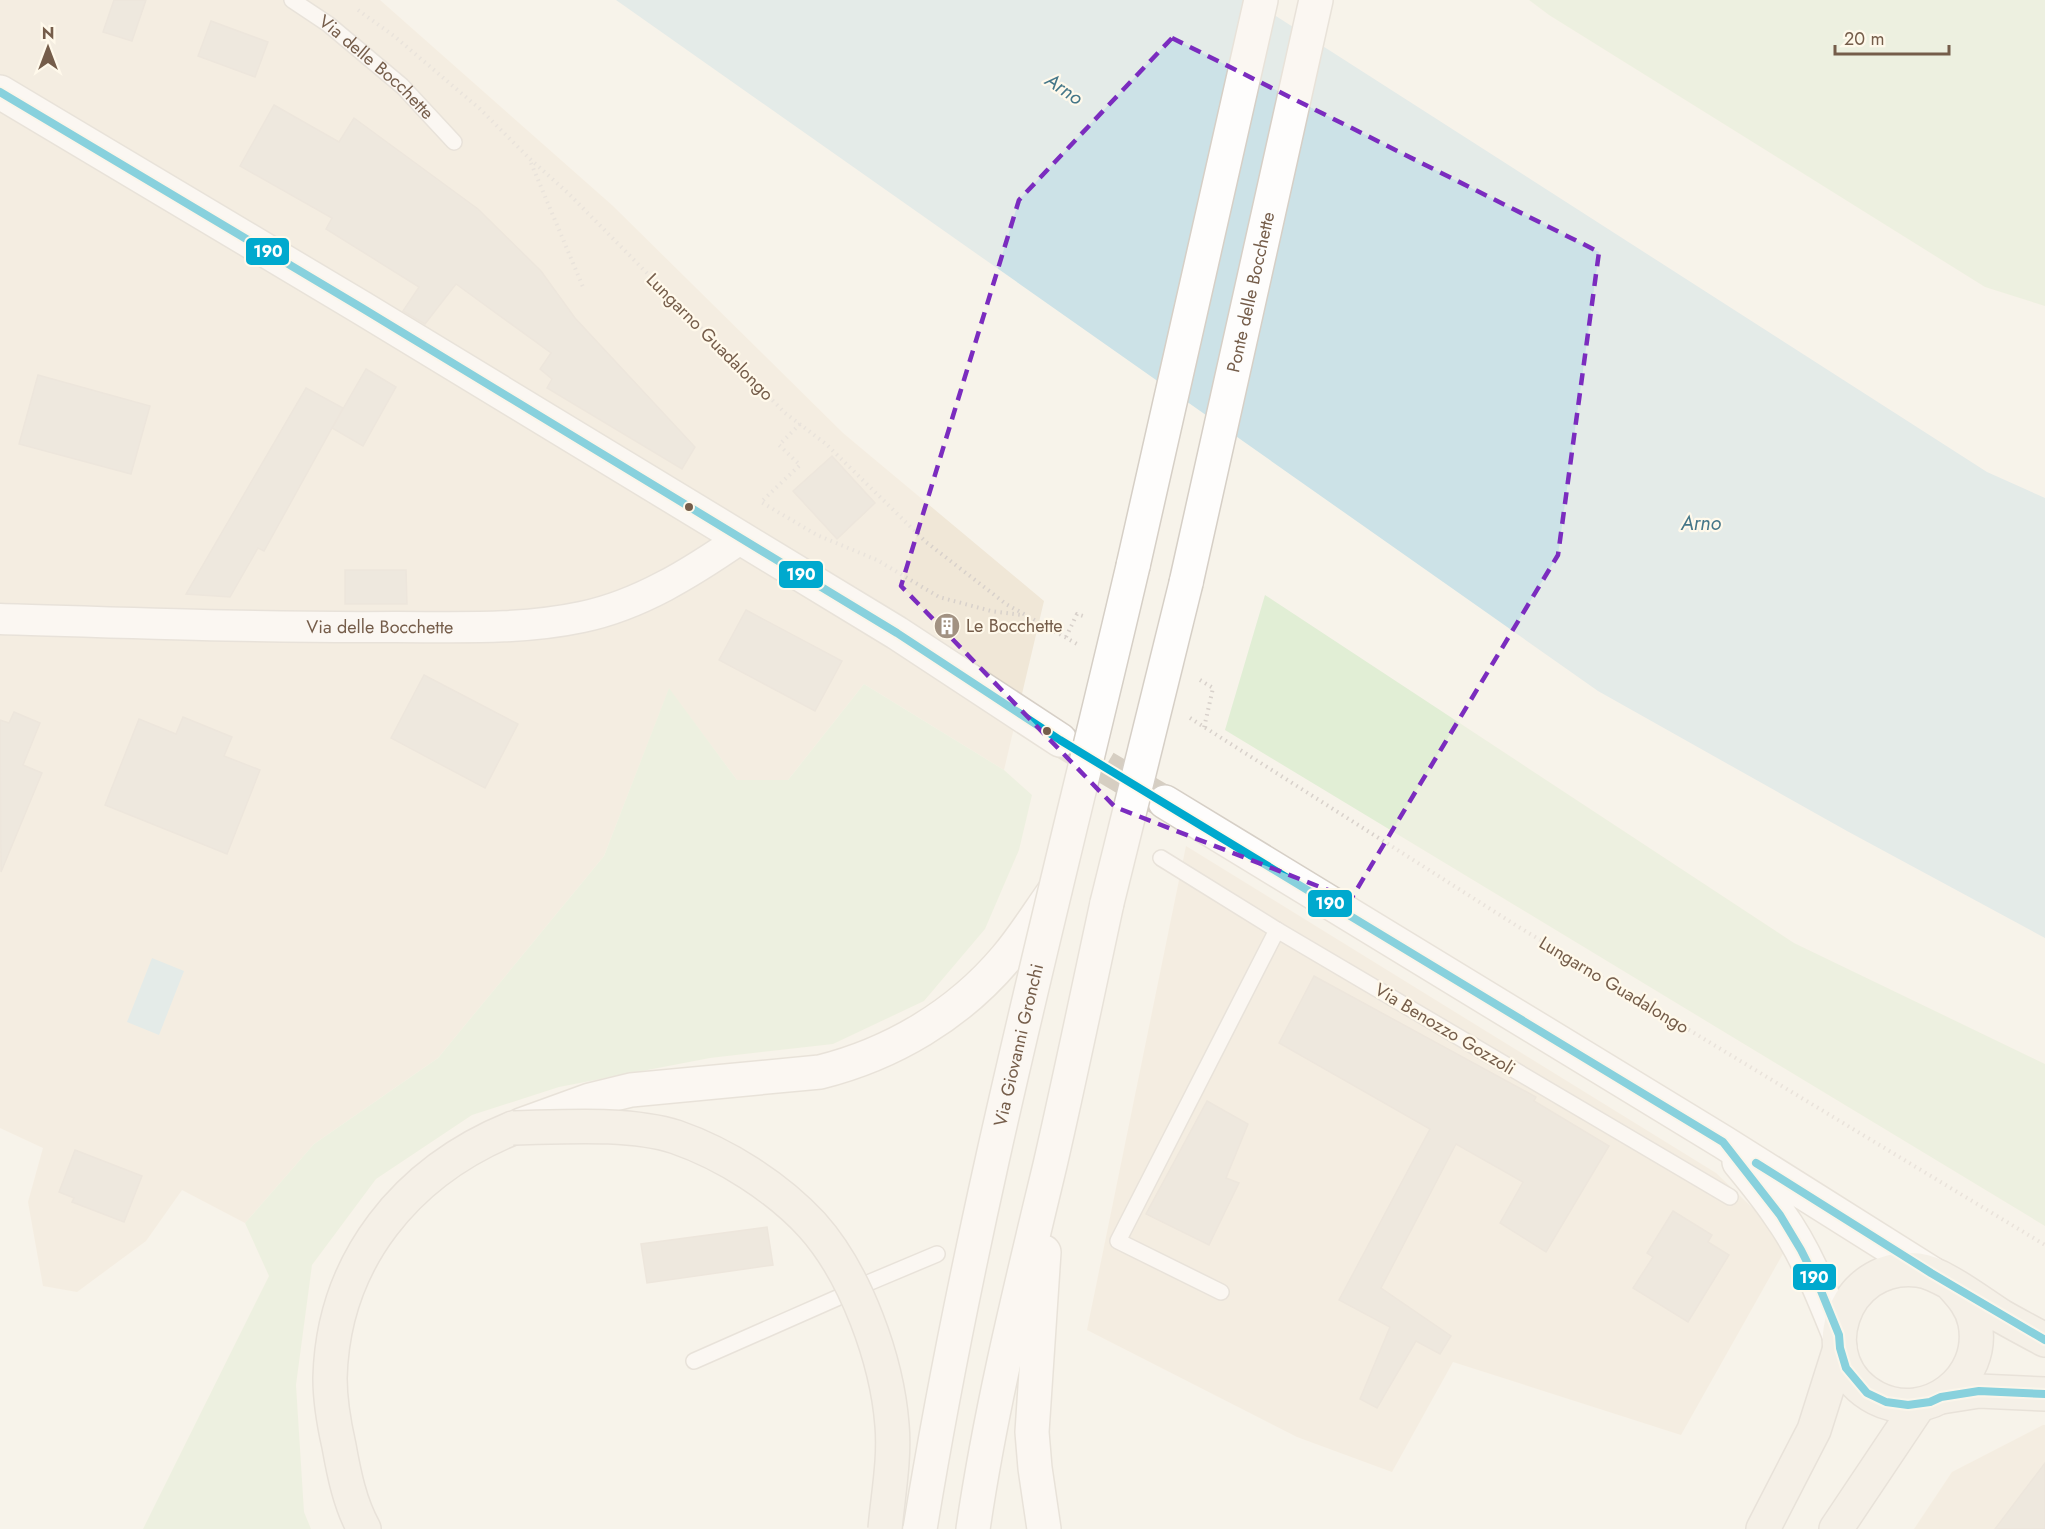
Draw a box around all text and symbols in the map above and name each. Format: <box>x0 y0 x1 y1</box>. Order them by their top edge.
street label: Via delle Bocchette <box>314 8 440 125</box>
north arrow <box>18 18 78 78</box>
scale bar <box>1835 18 1949 56</box>
text: N <box>42 22 54 45</box>
text: 20 m <box>1844 26 1884 52</box>
water label: Arno <box>1038 65 1089 112</box>
street label: Ponte delle Bocchette <box>1220 209 1281 375</box>
line badge: 190 <box>245 237 290 266</box>
text: 190 <box>253 240 283 263</box>
street label: Lungarno Guadalongo <box>640 267 780 407</box>
unlabelled marker <box>683 501 695 513</box>
water label: Arno <box>1680 509 1722 538</box>
line badge: 190 <box>778 560 824 589</box>
text: 190 <box>786 563 816 586</box>
building icon: Le Bocchette <box>932 611 962 641</box>
place label: Le Bocchette <box>966 613 1062 639</box>
street label: Via delle Bocchette <box>306 614 453 640</box>
unlabelled marker <box>1041 725 1053 737</box>
line badge: 190 <box>1307 889 1353 918</box>
text: 190 <box>1315 892 1345 915</box>
street label: Lungarno Guadalongo <box>1534 930 1694 1040</box>
street label: Via Giovanni Gronchi <box>987 961 1050 1129</box>
street label: Via Benozzo Gozzoli <box>1370 977 1520 1081</box>
line badge: 190 <box>1792 1263 1837 1291</box>
text: 190 <box>1799 1266 1829 1289</box>

